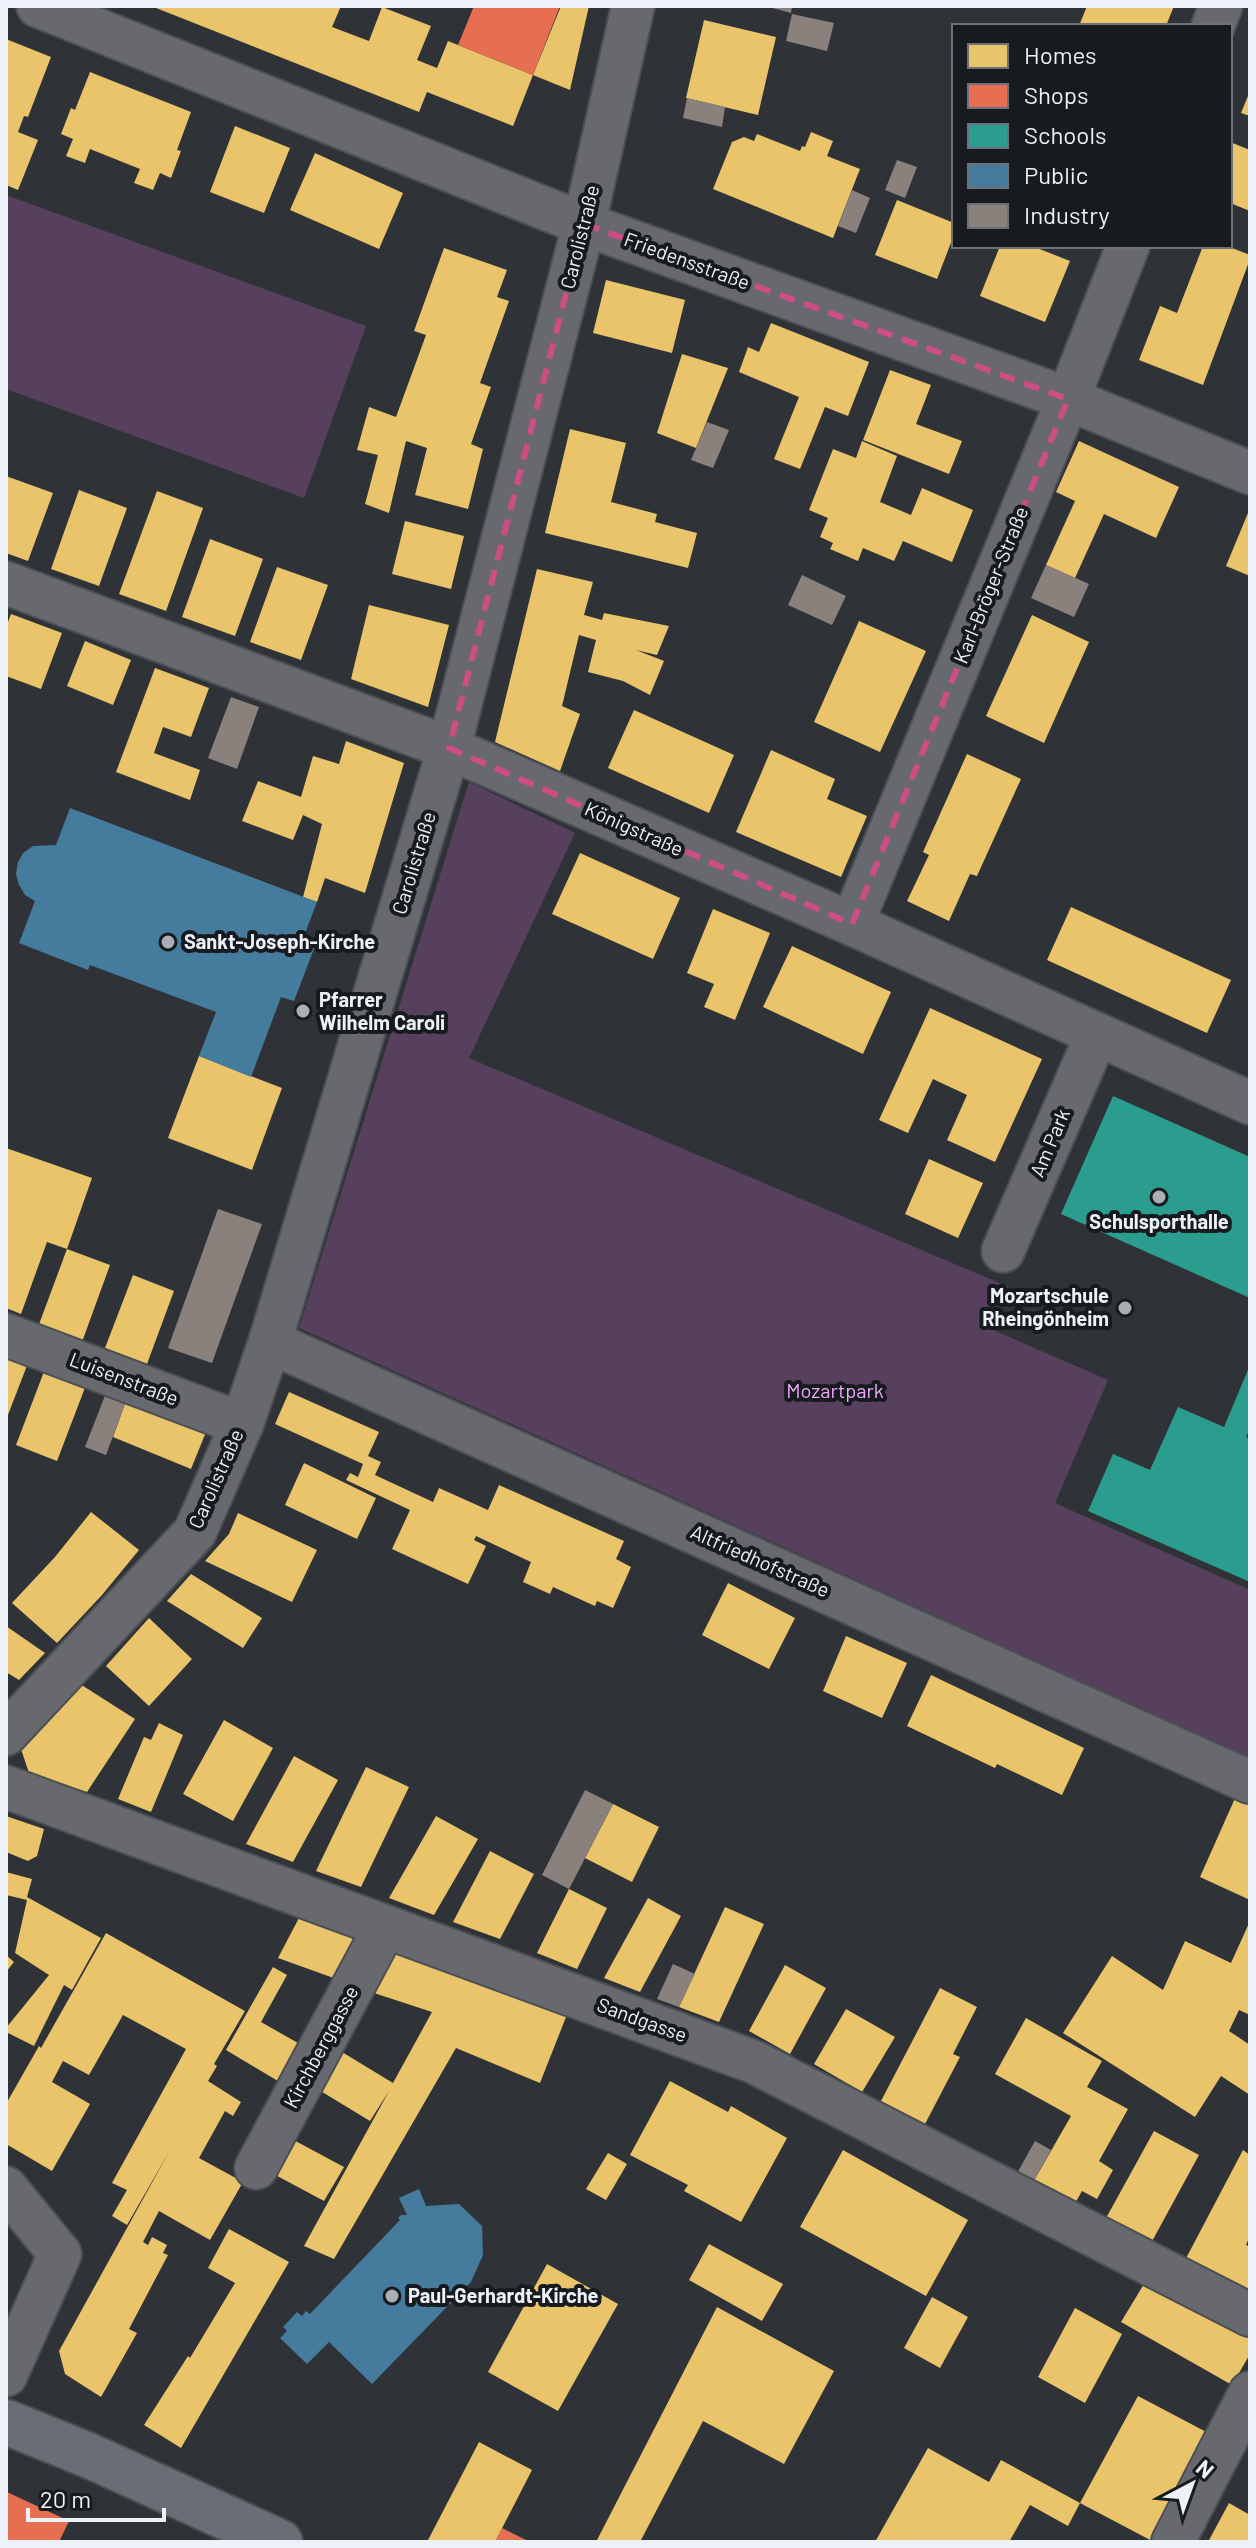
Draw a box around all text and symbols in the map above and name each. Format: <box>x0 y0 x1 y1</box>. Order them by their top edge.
legend <box>952 24 1232 248</box>
text: Homes <box>1024 40 1097 69</box>
text: Shops <box>1024 80 1089 109</box>
text: Schools <box>1024 120 1107 149</box>
text: Public <box>1024 160 1088 189</box>
street label: Carolistraße <box>555 182 604 291</box>
text: Industry <box>1024 200 1110 229</box>
street label: Friedensstraße <box>621 226 753 294</box>
street label: Karl-Bröger-Straße <box>948 503 1033 667</box>
street label: Königstraße <box>581 796 687 860</box>
street label: Carolistraße <box>386 808 440 917</box>
place label: Sankt-Joseph-Kirche <box>184 929 375 953</box>
marker: Sankt-Joseph-Kirche <box>159 933 177 951</box>
place label: Pfarrer Wilhelm Caroli <box>319 987 445 1034</box>
marker: Pfarrer Wilhelm Caroli <box>294 1002 312 1020</box>
street label: Am Park <box>1024 1105 1074 1180</box>
marker: Schulsporthalle <box>1150 1188 1168 1206</box>
place label: Schulsporthalle <box>1089 1209 1229 1233</box>
place label: Mozartschule Rheingönheim <box>982 1283 1109 1330</box>
marker: Mozartschule Rheingönheim <box>1116 1299 1134 1317</box>
street label: Luisenstraße <box>67 1346 182 1410</box>
park label: Mozartpark <box>786 1378 884 1402</box>
street label: Carolistraße <box>183 1425 248 1532</box>
street label: Altfriedhofstraße <box>687 1519 834 1601</box>
street label: Kirchberggasse <box>278 1981 362 2112</box>
street label: Sandgasse <box>594 1992 691 2046</box>
place label: Paul-Gerhardt-Kirche <box>408 2283 599 2307</box>
marker: Paul-Gerhardt-Kirche <box>383 2287 401 2305</box>
north arrow <box>1152 2444 1232 2524</box>
text: N <box>1192 2454 1220 2483</box>
scale bar <box>28 2472 164 2522</box>
text: 20 m <box>40 2484 91 2513</box>

